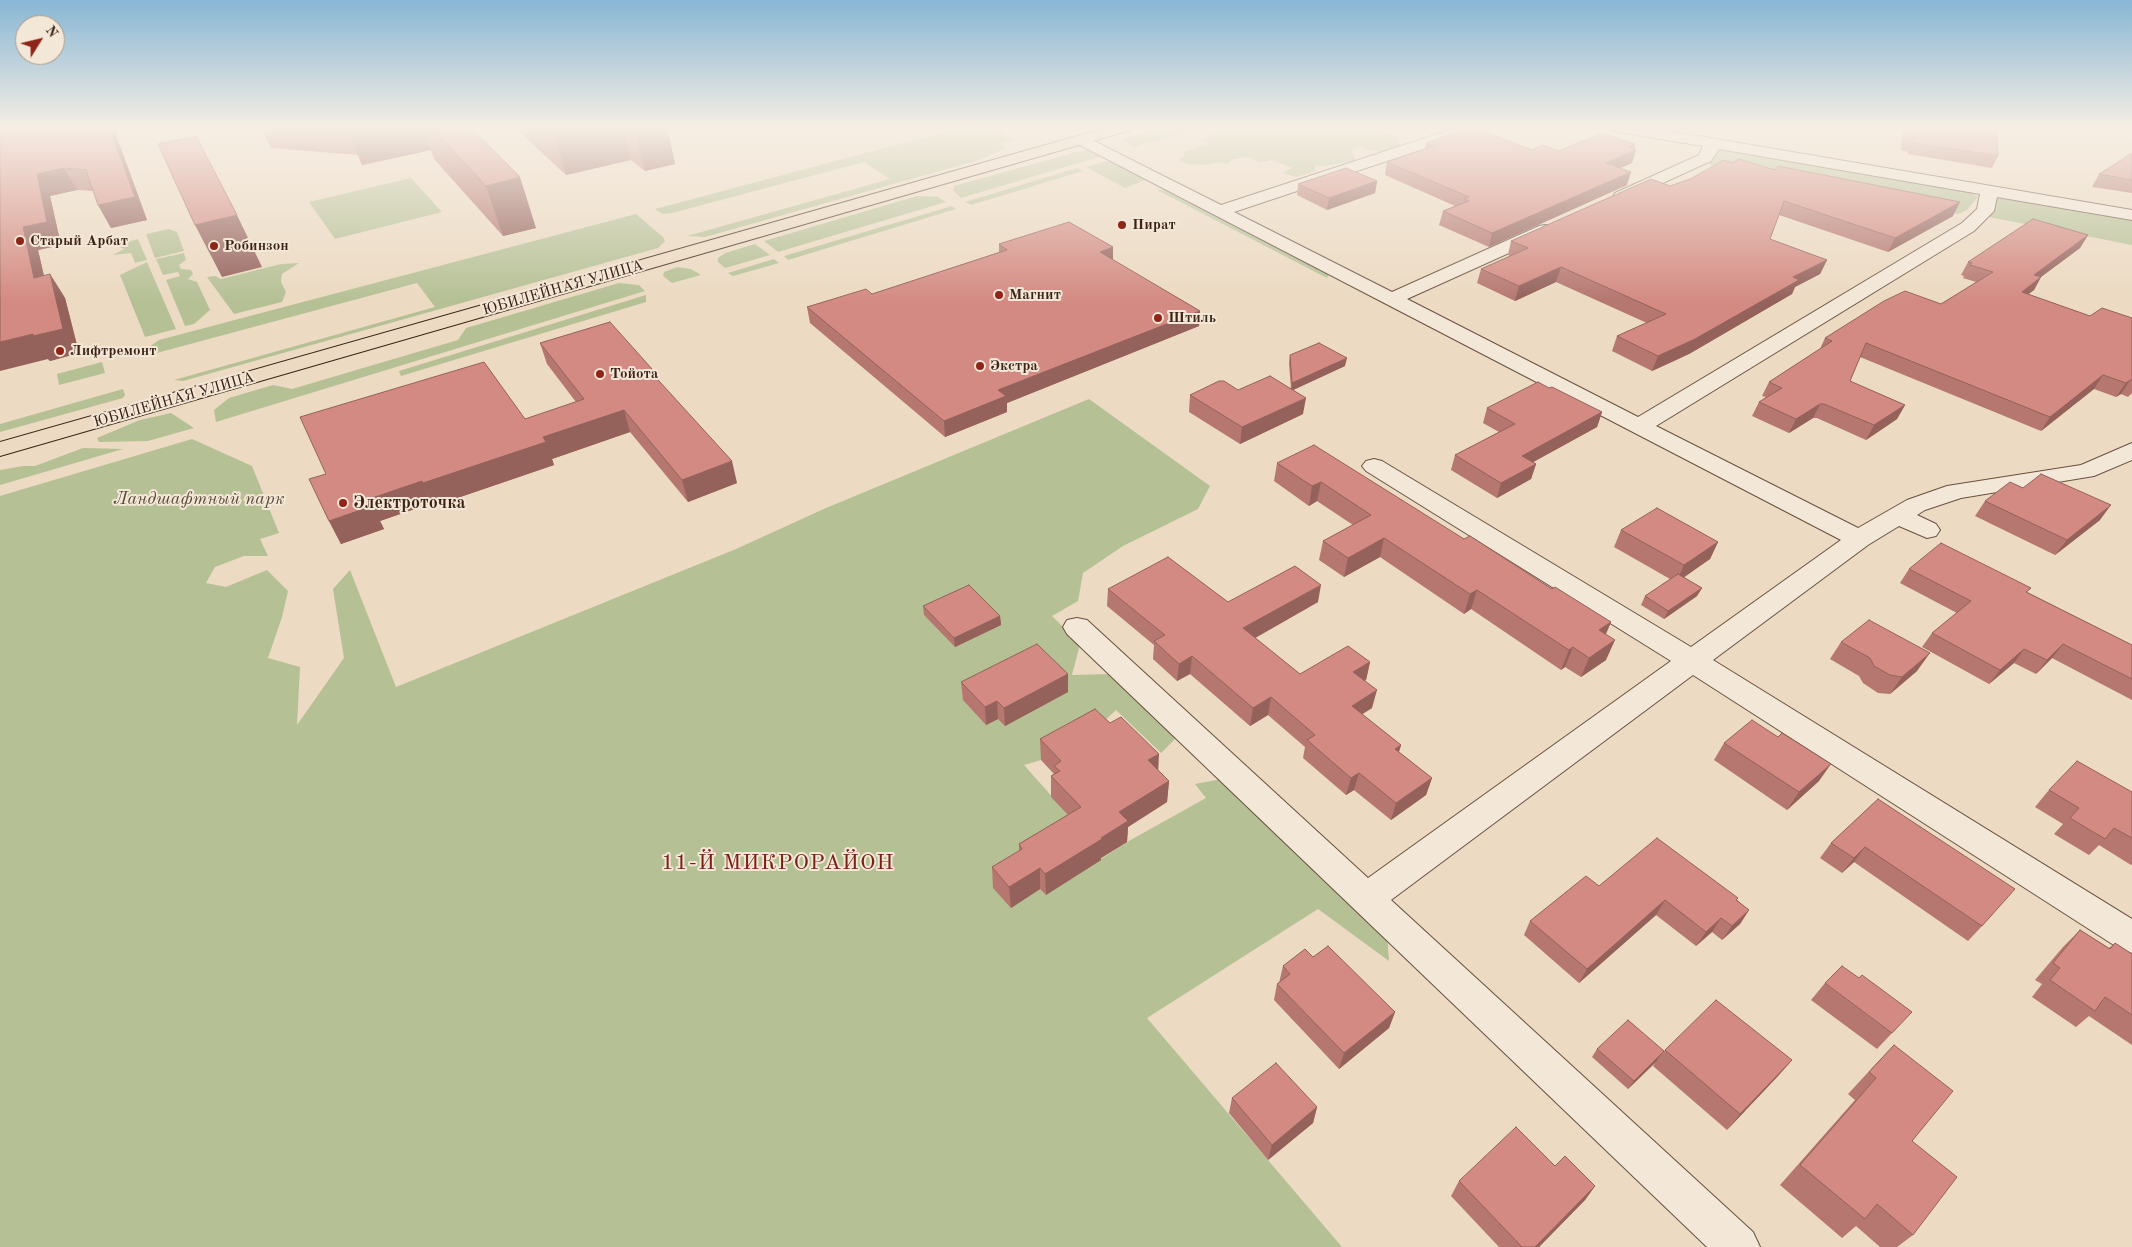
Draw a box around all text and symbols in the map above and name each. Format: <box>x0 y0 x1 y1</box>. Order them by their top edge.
north arrow <box>15 15 65 65</box>
text: N <box>43 23 60 40</box>
place label: Пират <box>1132 216 1176 234</box>
marker: Пират <box>1116 219 1128 231</box>
place label: Старый Арбат <box>30 232 128 250</box>
marker: Старый Арбат <box>14 235 26 247</box>
place label: Робинзон <box>224 237 289 255</box>
marker: Робинзон <box>208 240 220 252</box>
street label: ЮБИЛЕЙНАЯ УЛИЦА <box>481 256 645 320</box>
place label: Магнит <box>1009 286 1061 304</box>
marker: Магнит <box>993 289 1005 301</box>
place label: Штиль <box>1168 309 1216 327</box>
marker: Штиль <box>1152 312 1164 324</box>
place label: Лифтремонт <box>70 342 156 360</box>
marker: Лифтремонт <box>54 345 66 357</box>
place label: Экстра <box>990 357 1038 375</box>
marker: Экстра <box>974 360 986 372</box>
place label: Тойота <box>610 365 658 383</box>
street label: ЮБИЛЕЙНАЯ УЛИЦА <box>92 368 256 432</box>
marker: Тойота <box>594 368 606 380</box>
park label: Ландшафтный парк <box>114 488 284 510</box>
place label: Электроточка <box>353 492 466 514</box>
marker: Электроточка <box>337 497 349 509</box>
district label: 11-Й МИКРОРАЙОН <box>659 850 897 876</box>

